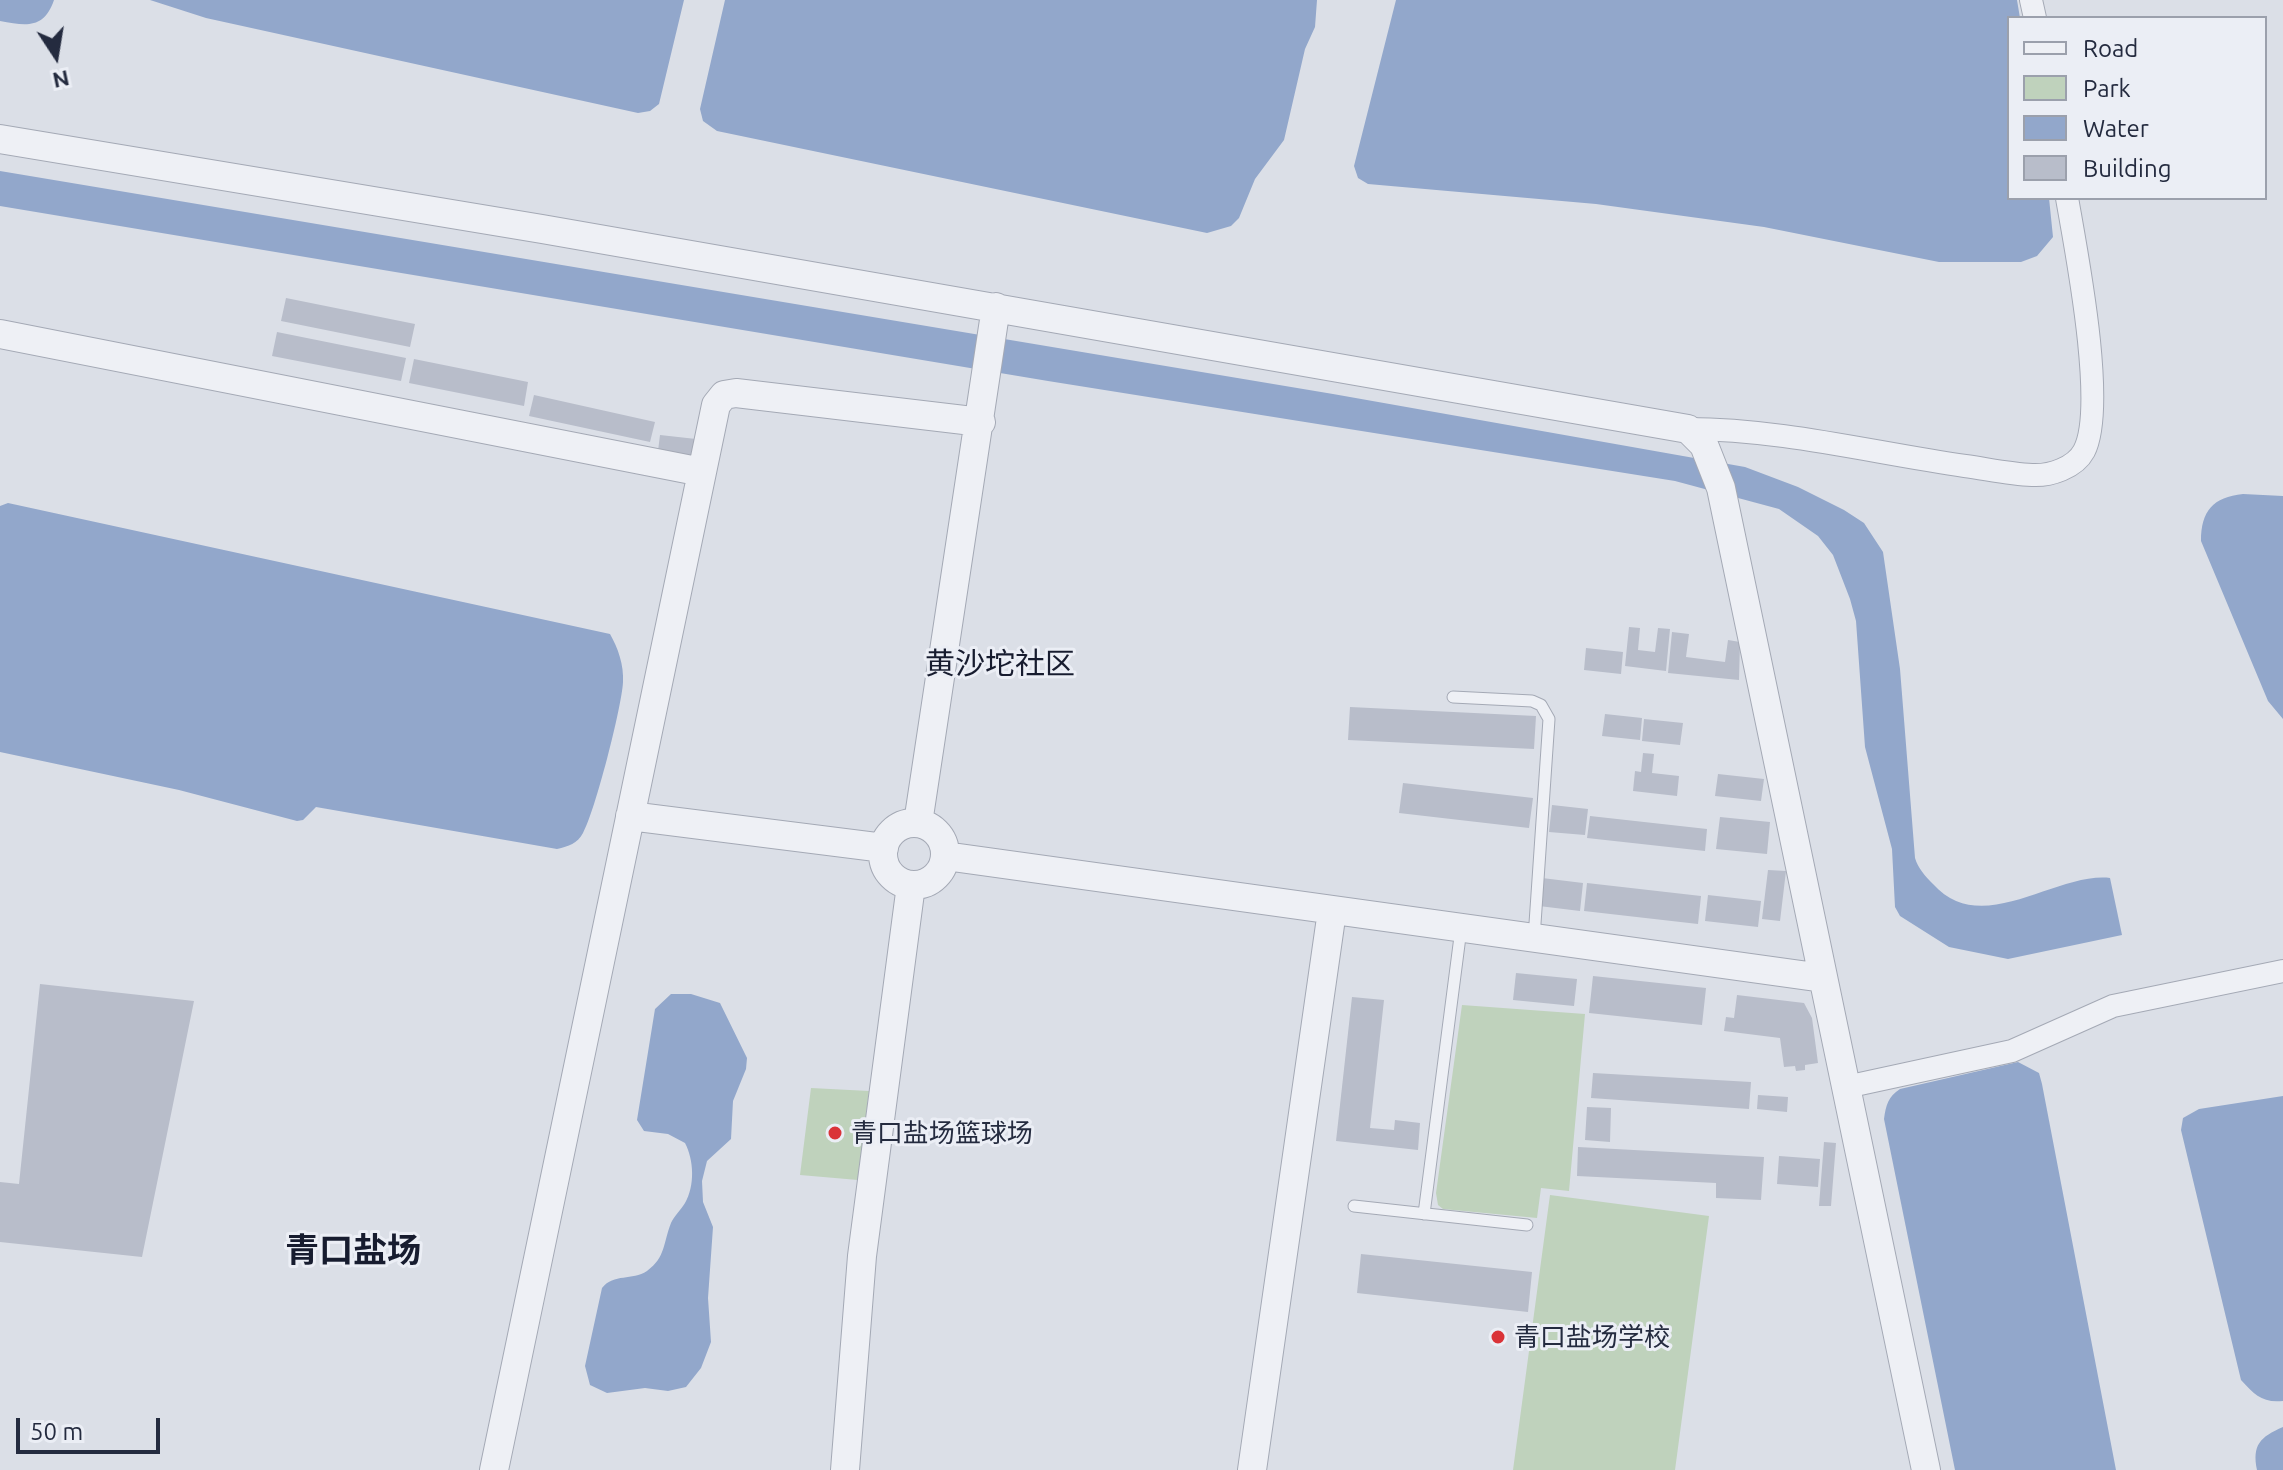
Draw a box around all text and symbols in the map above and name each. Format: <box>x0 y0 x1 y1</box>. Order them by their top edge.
north arrow <box>16 16 96 96</box>
legend <box>2007 16 2267 200</box>
text: Road <box>2083 35 2138 62</box>
text: N <box>50 66 72 94</box>
text: Park <box>2083 75 2131 102</box>
text: Water <box>2083 115 2149 142</box>
text: Building <box>2083 155 2171 182</box>
district label: 黄沙坨社区 <box>925 646 1075 682</box>
place label: 青口盐场篮球场 <box>851 1117 1033 1149</box>
marker: 青口盐场篮球场 <box>826 1124 844 1142</box>
district label: 青口盐场 <box>285 1231 421 1271</box>
place label: 青口盐场学校 <box>1514 1321 1670 1353</box>
marker: 青口盐场学校 <box>1489 1328 1507 1346</box>
scale bar <box>20 1402 164 1452</box>
text: 50 m <box>30 1418 83 1445</box>

